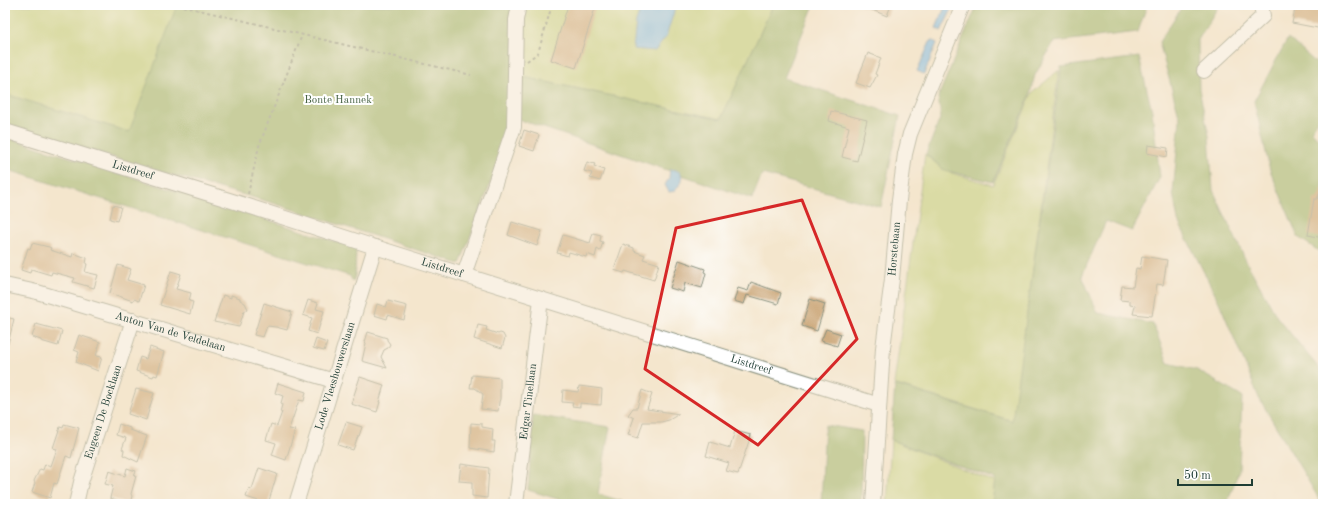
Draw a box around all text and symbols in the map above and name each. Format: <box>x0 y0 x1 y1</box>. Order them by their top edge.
park label: Bonte Hannek <box>304 95 372 106</box>
street label: Listdreef <box>111 159 156 182</box>
street label: Horstebaan <box>887 221 903 277</box>
street label: Listdreef <box>420 256 465 280</box>
street label: Anton Van de Veldelaan <box>114 310 227 354</box>
street label: Lode Vleeshouwerslaan <box>314 320 357 431</box>
street label: Listdreef <box>729 353 774 377</box>
street label: Eugeen De Bocklaan <box>83 363 124 461</box>
street label: Edgar Tinellaan <box>518 363 539 441</box>
scale bar <box>1178 461 1252 487</box>
text: 50 m <box>1184 469 1211 482</box>

